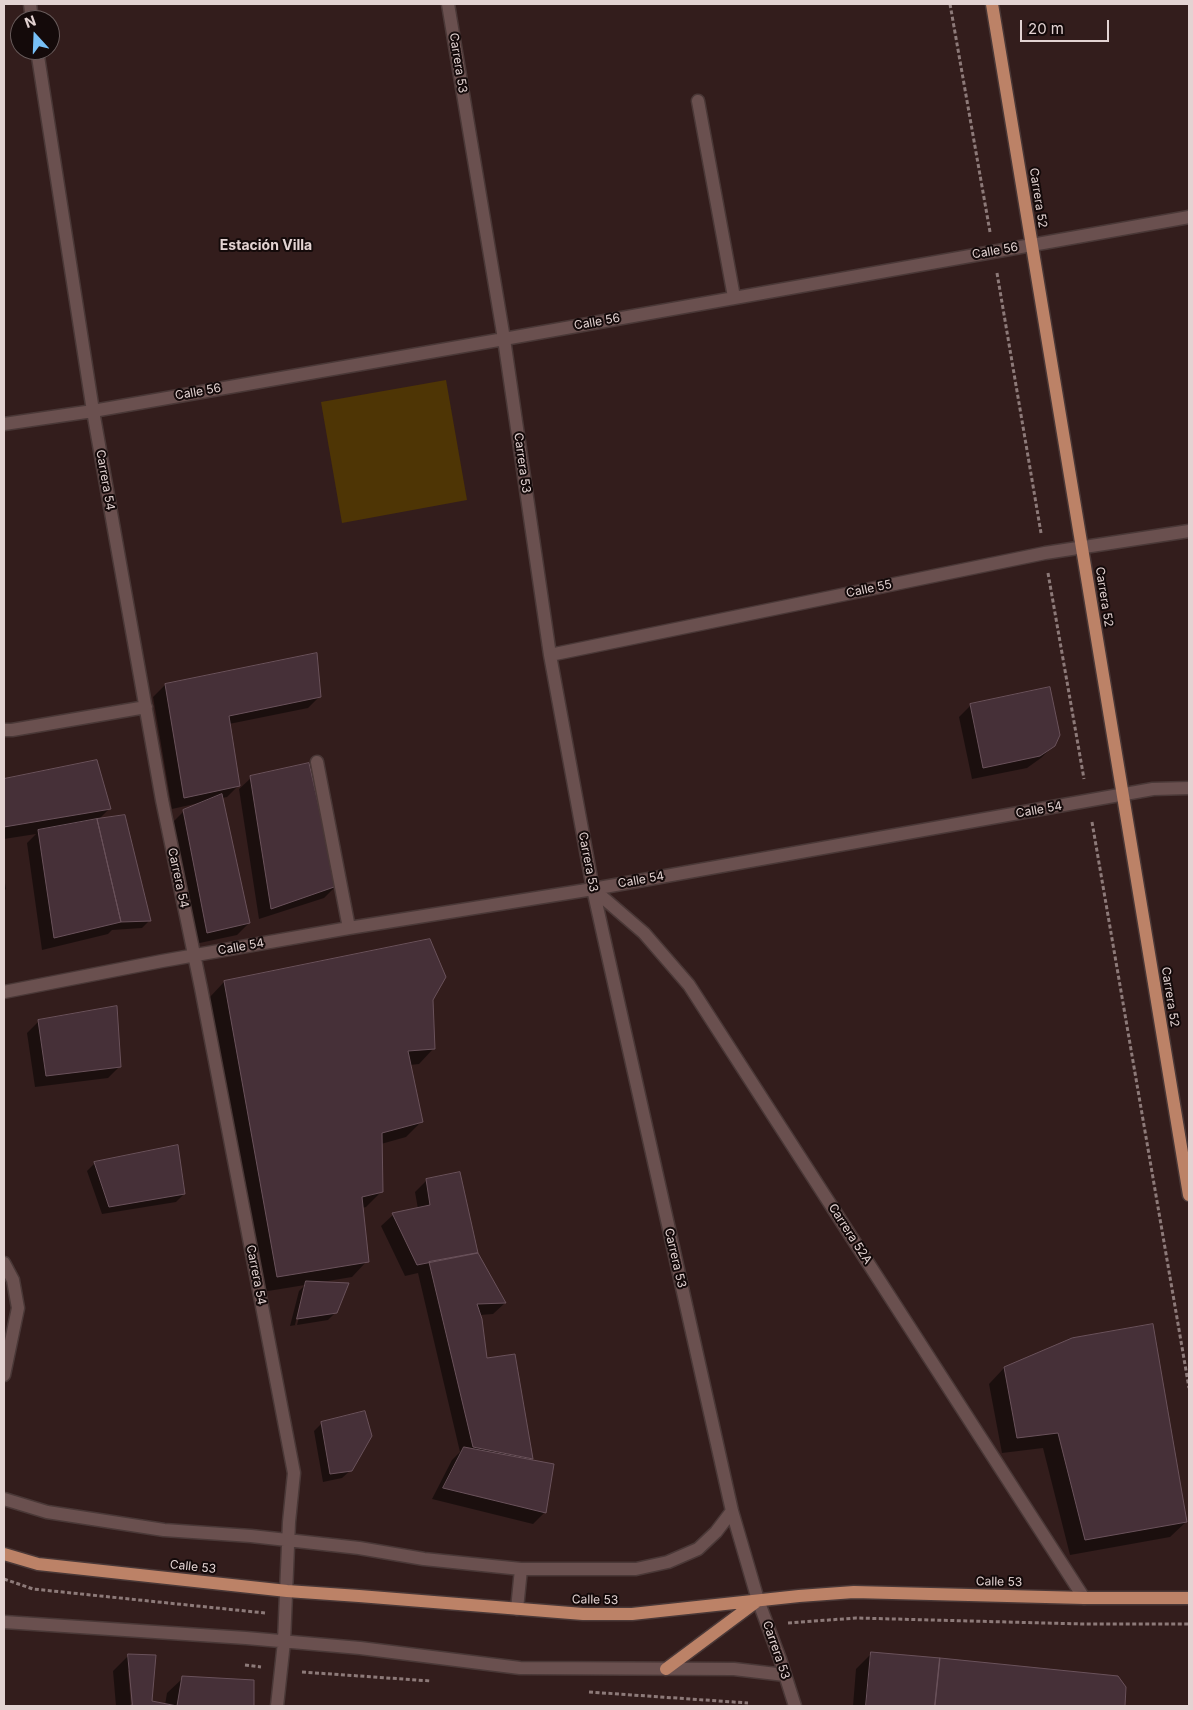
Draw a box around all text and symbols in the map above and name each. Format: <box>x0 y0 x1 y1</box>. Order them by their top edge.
north arrow <box>10 10 60 60</box>
scale bar <box>1023 10 1112 42</box>
text: N <box>22 12 38 31</box>
text: 20 m <box>1028 19 1064 38</box>
street label: Carrera 53 <box>446 32 470 94</box>
street label: Carrera 52 <box>1026 167 1050 229</box>
district label: Estación Villa <box>220 238 312 254</box>
street label: Calle 56 <box>971 240 1019 262</box>
street label: Calle 56 <box>573 311 621 333</box>
street label: Calle 56 <box>174 381 222 403</box>
street label: Carrera 53 <box>511 432 533 494</box>
street label: Carrera 54 <box>93 449 117 511</box>
street label: Carrera 52 <box>1092 566 1116 628</box>
street label: Calle 55 <box>845 577 893 601</box>
street label: Calle 54 <box>1015 799 1063 821</box>
street label: Carrera 53 <box>575 831 601 893</box>
street label: Carrera 54 <box>165 847 191 909</box>
street label: Calle 54 <box>617 869 665 891</box>
street label: Calle 54 <box>217 936 265 958</box>
street label: Carrera 52 <box>1158 966 1182 1028</box>
street label: Carrera 52A <box>825 1201 875 1267</box>
street label: Carrera 53 <box>661 1227 689 1289</box>
street label: Carrera 54 <box>243 1244 269 1306</box>
street label: Calle 53 <box>169 1557 217 1577</box>
street label: Calle 53 <box>976 1574 1022 1590</box>
street label: Calle 53 <box>572 1592 618 1608</box>
street label: Carrera 53 <box>759 1619 793 1681</box>

